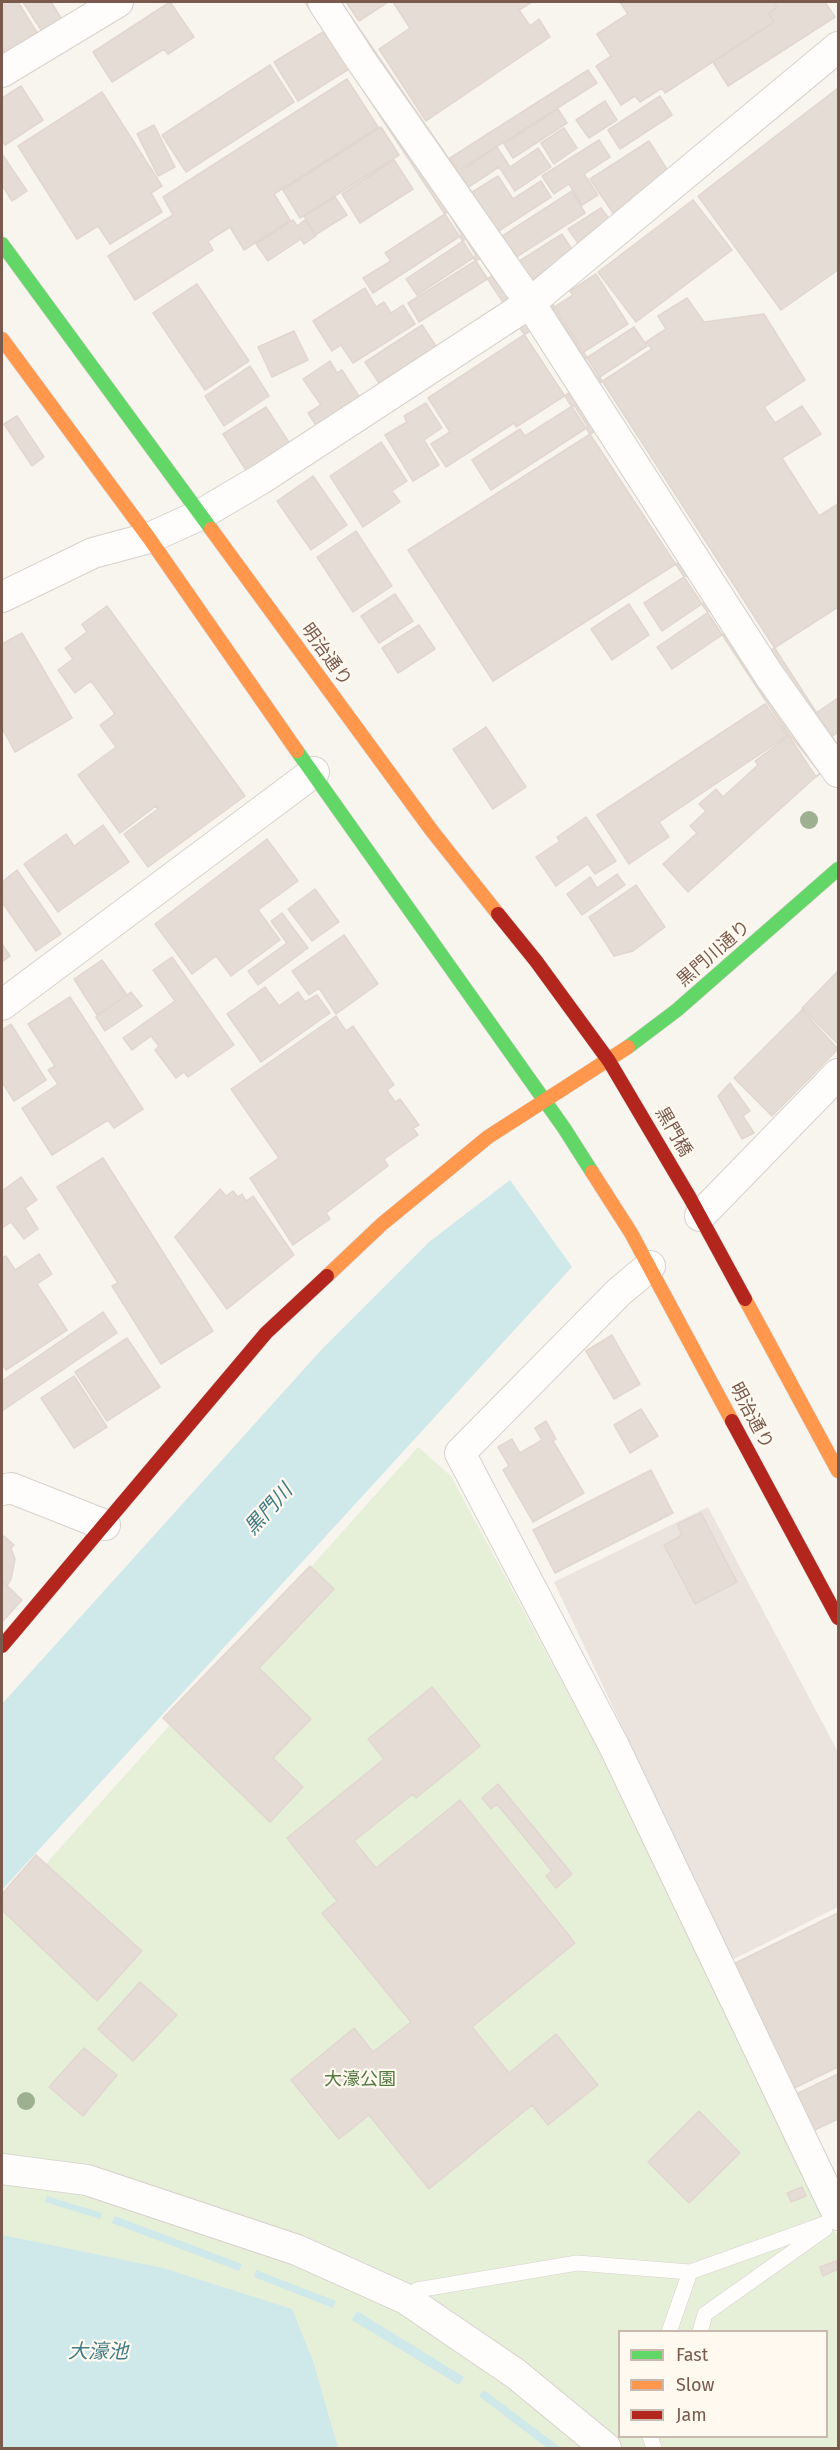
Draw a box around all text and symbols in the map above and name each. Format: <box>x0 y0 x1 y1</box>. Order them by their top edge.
street label: 明治通り <box>296 620 356 690</box>
street label: 黒門川通り <box>673 916 755 992</box>
street label: 黒門橋 <box>650 1103 696 1161</box>
street label: 明治通り <box>725 1379 777 1453</box>
water label: 黒門川 <box>240 1480 298 1540</box>
park label: 大濠公園 <box>324 2069 396 2091</box>
legend <box>618 2330 828 2438</box>
water label: 大濠池 <box>68 2340 128 2364</box>
text: Fast <box>676 2344 708 2366</box>
text: Slow <box>676 2374 714 2396</box>
text: Jam <box>676 2404 707 2426</box>

